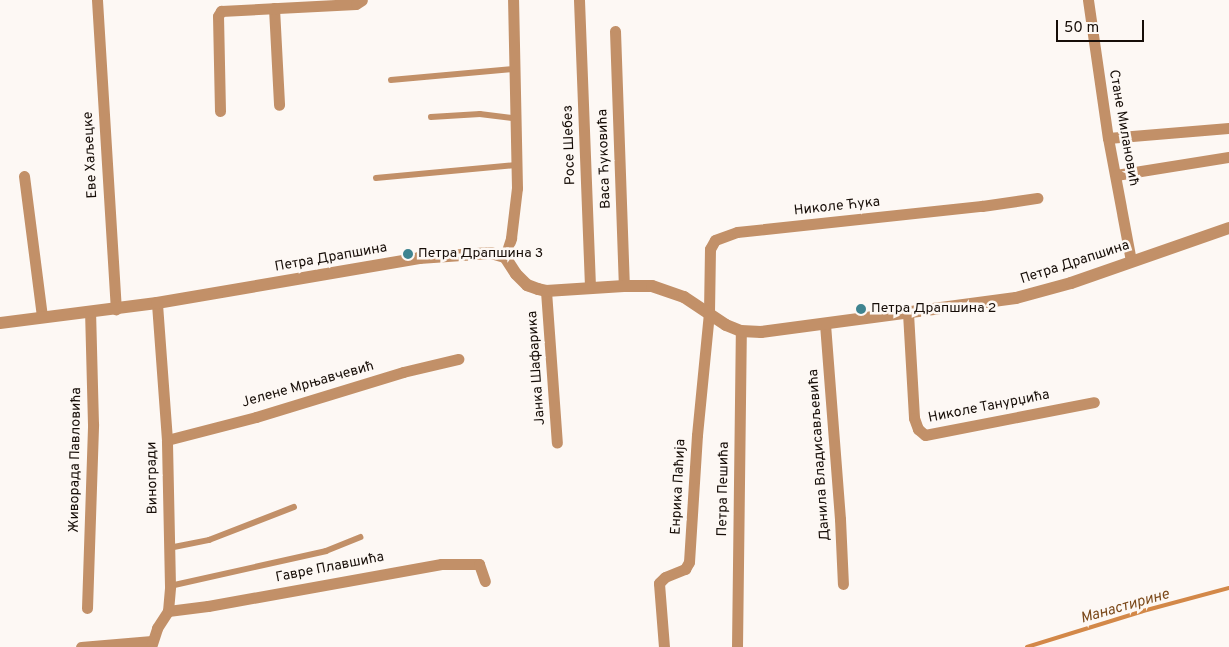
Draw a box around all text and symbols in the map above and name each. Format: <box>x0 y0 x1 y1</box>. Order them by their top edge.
scale bar <box>1059 10 1146 42</box>
text: 50 m <box>1064 19 1099 38</box>
street label: Стане Милановић <box>1104 68 1142 188</box>
street label: Росе Шебез <box>560 105 580 185</box>
street label: Васа Ћуковића <box>595 108 615 210</box>
street label: Еве Хаљецке <box>80 111 102 199</box>
street label: Николе Ћука <box>793 194 881 220</box>
street label: Петра Драпшина <box>1018 237 1132 289</box>
street label: Петра Драпшина <box>274 240 388 276</box>
place label: Петра Драпшина 3 <box>418 246 543 262</box>
marker: Петра Драпшина 3 <box>402 248 414 260</box>
place label: Петра Драпшина 2 <box>871 301 996 317</box>
marker: Петра Драпшина 2 <box>855 303 867 315</box>
street label: Јанка Шафарика <box>525 310 549 426</box>
street label: Јелене Мрњавчевић <box>240 358 376 412</box>
street label: Данила Владисављевића <box>806 368 834 542</box>
street label: Живорада Павловића <box>66 387 86 533</box>
street label: Николе Танурџића <box>927 387 1051 427</box>
street label: Енрика Паћија <box>668 439 690 535</box>
street label: Виногради <box>144 441 162 515</box>
street label: Петра Пешића <box>715 441 733 537</box>
street label: Гавре Плавшића <box>274 549 386 587</box>
water label: Манастирине <box>1079 586 1171 628</box>

